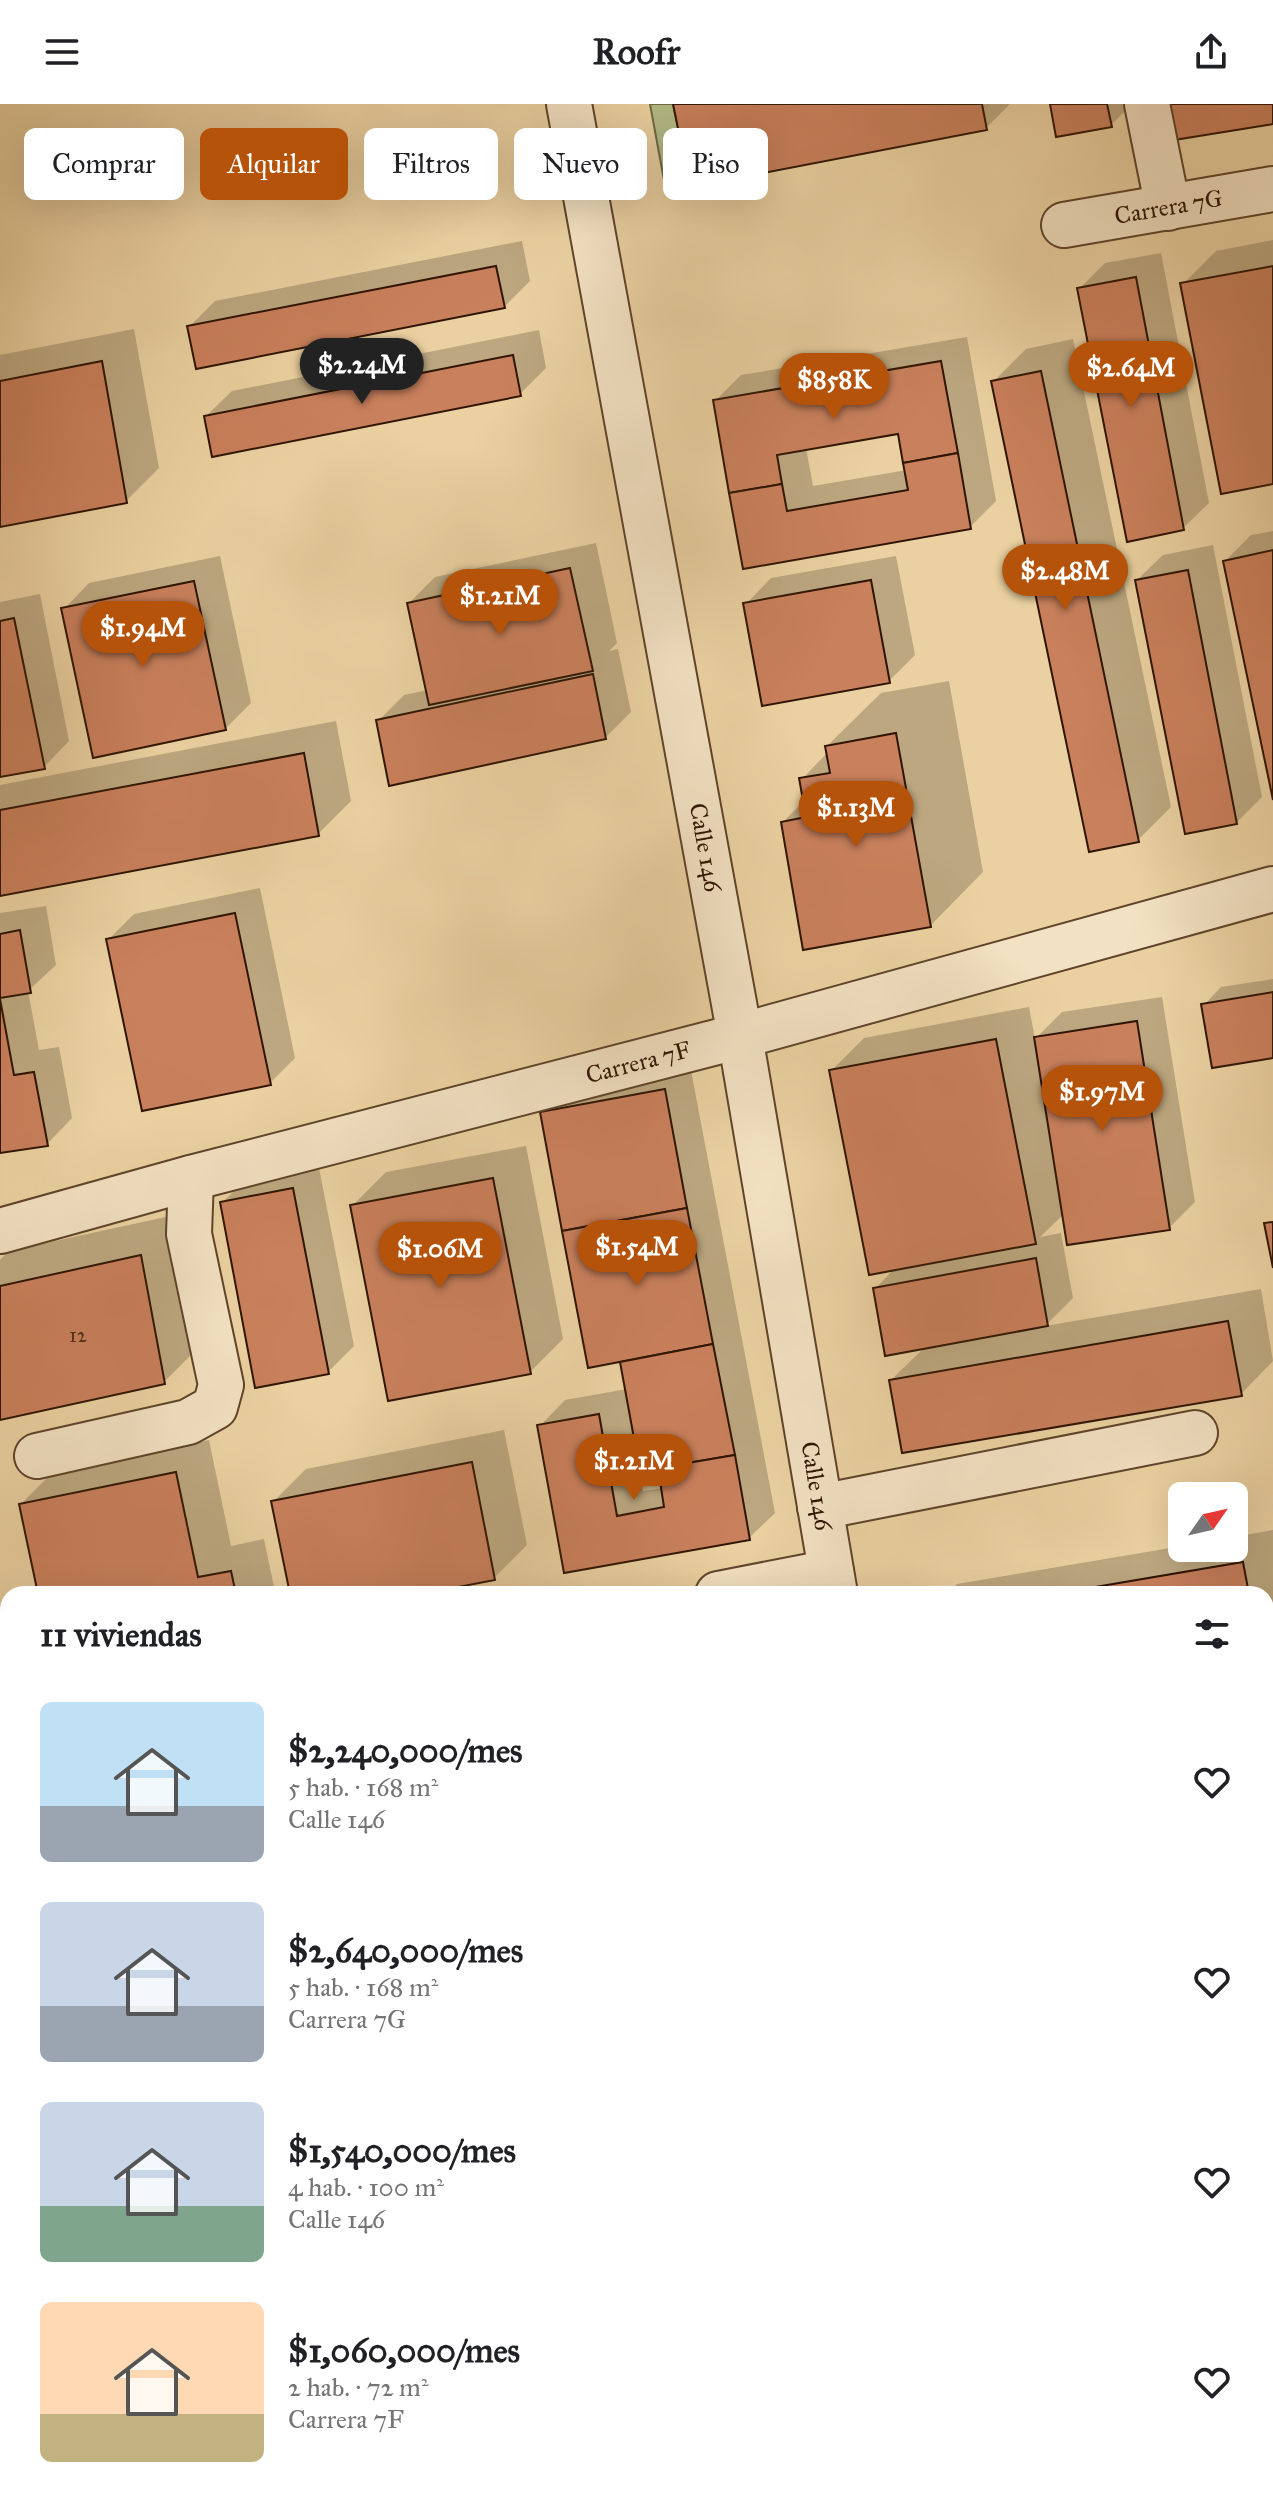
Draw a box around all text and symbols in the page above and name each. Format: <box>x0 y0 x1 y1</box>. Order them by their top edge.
icon: menu <box>40 30 84 74</box>
text: Roofr <box>593 30 680 74</box>
icon: share <box>1189 30 1233 74</box>
chip: Comprar <box>24 128 184 200</box>
chip: Alquilar <box>200 128 348 200</box>
chip: Filtros <box>364 128 498 200</box>
chip: Nuevo <box>514 128 647 200</box>
chip: Piso <box>663 128 768 200</box>
street label: Carrera 7G <box>1112 183 1225 231</box>
pin: $2.24M <box>297 338 427 406</box>
pin: $2.64M <box>1066 341 1196 409</box>
text: $2.24M <box>318 348 406 380</box>
text: $2.64M <box>1087 351 1175 383</box>
pin: $858K <box>778 353 890 421</box>
text: $858K <box>797 363 871 395</box>
pin: $2.48M <box>1000 544 1130 612</box>
text: $2.48M <box>1020 554 1110 586</box>
pin: $1.21M <box>435 569 565 637</box>
text: $1.21M <box>459 579 541 611</box>
pin: $1.94M <box>78 601 208 669</box>
text: $1.94M <box>100 611 186 643</box>
pin: $1.13M <box>791 781 921 849</box>
text: $1.13M <box>817 791 895 823</box>
street label: Calle 146 <box>683 801 728 895</box>
street label: Carrera 7F <box>582 1034 694 1090</box>
pin: $1.97M <box>1037 1065 1167 1133</box>
text: $1.97M <box>1059 1075 1145 1107</box>
pin: $1.54M <box>572 1220 702 1288</box>
pin: $1.06M <box>375 1222 505 1290</box>
text: $1.54M <box>595 1230 679 1262</box>
text: $1.06M <box>397 1232 483 1264</box>
house number: 12 <box>69 1323 87 1347</box>
pin: $1.21M <box>569 1434 699 1502</box>
street label: Calle 146 <box>794 1439 839 1533</box>
text: $1.21M <box>593 1444 675 1476</box>
north arrow <box>1168 1482 1248 1562</box>
map controls <box>1168 1482 1248 1562</box>
icon: filters <box>1190 1612 1234 1656</box>
text: 11 viviendas <box>40 1614 202 1655</box>
text: $2,240,000/mes <box>288 1730 522 1771</box>
icon: home <box>104 1734 200 1830</box>
icon: heart <box>1190 1760 1234 1804</box>
text: 5 hab. · 168 m² <box>288 1771 438 1803</box>
text: Calle 146 <box>288 1803 385 1835</box>
text: $2,640,000/mes <box>288 1930 523 1971</box>
icon: home <box>104 1934 200 2030</box>
icon: heart <box>1190 1960 1234 2004</box>
text: 5 hab. · 168 m² <box>288 1971 438 2003</box>
text: Carrera 7G <box>288 2003 406 2035</box>
text: $1,540,000/mes <box>288 2130 516 2171</box>
icon: home <box>104 2134 200 2230</box>
icon: heart <box>1190 2160 1234 2204</box>
text: 4 hab. · 100 m² <box>288 2171 444 2203</box>
text: Calle 146 <box>288 2203 385 2235</box>
text: $1,060,000/mes <box>288 2330 520 2371</box>
icon: home <box>104 2334 200 2430</box>
icon: heart <box>1190 2360 1234 2404</box>
text: 2 hab. · 72 m² <box>288 2371 428 2403</box>
text: Carrera 7F <box>288 2403 404 2435</box>

